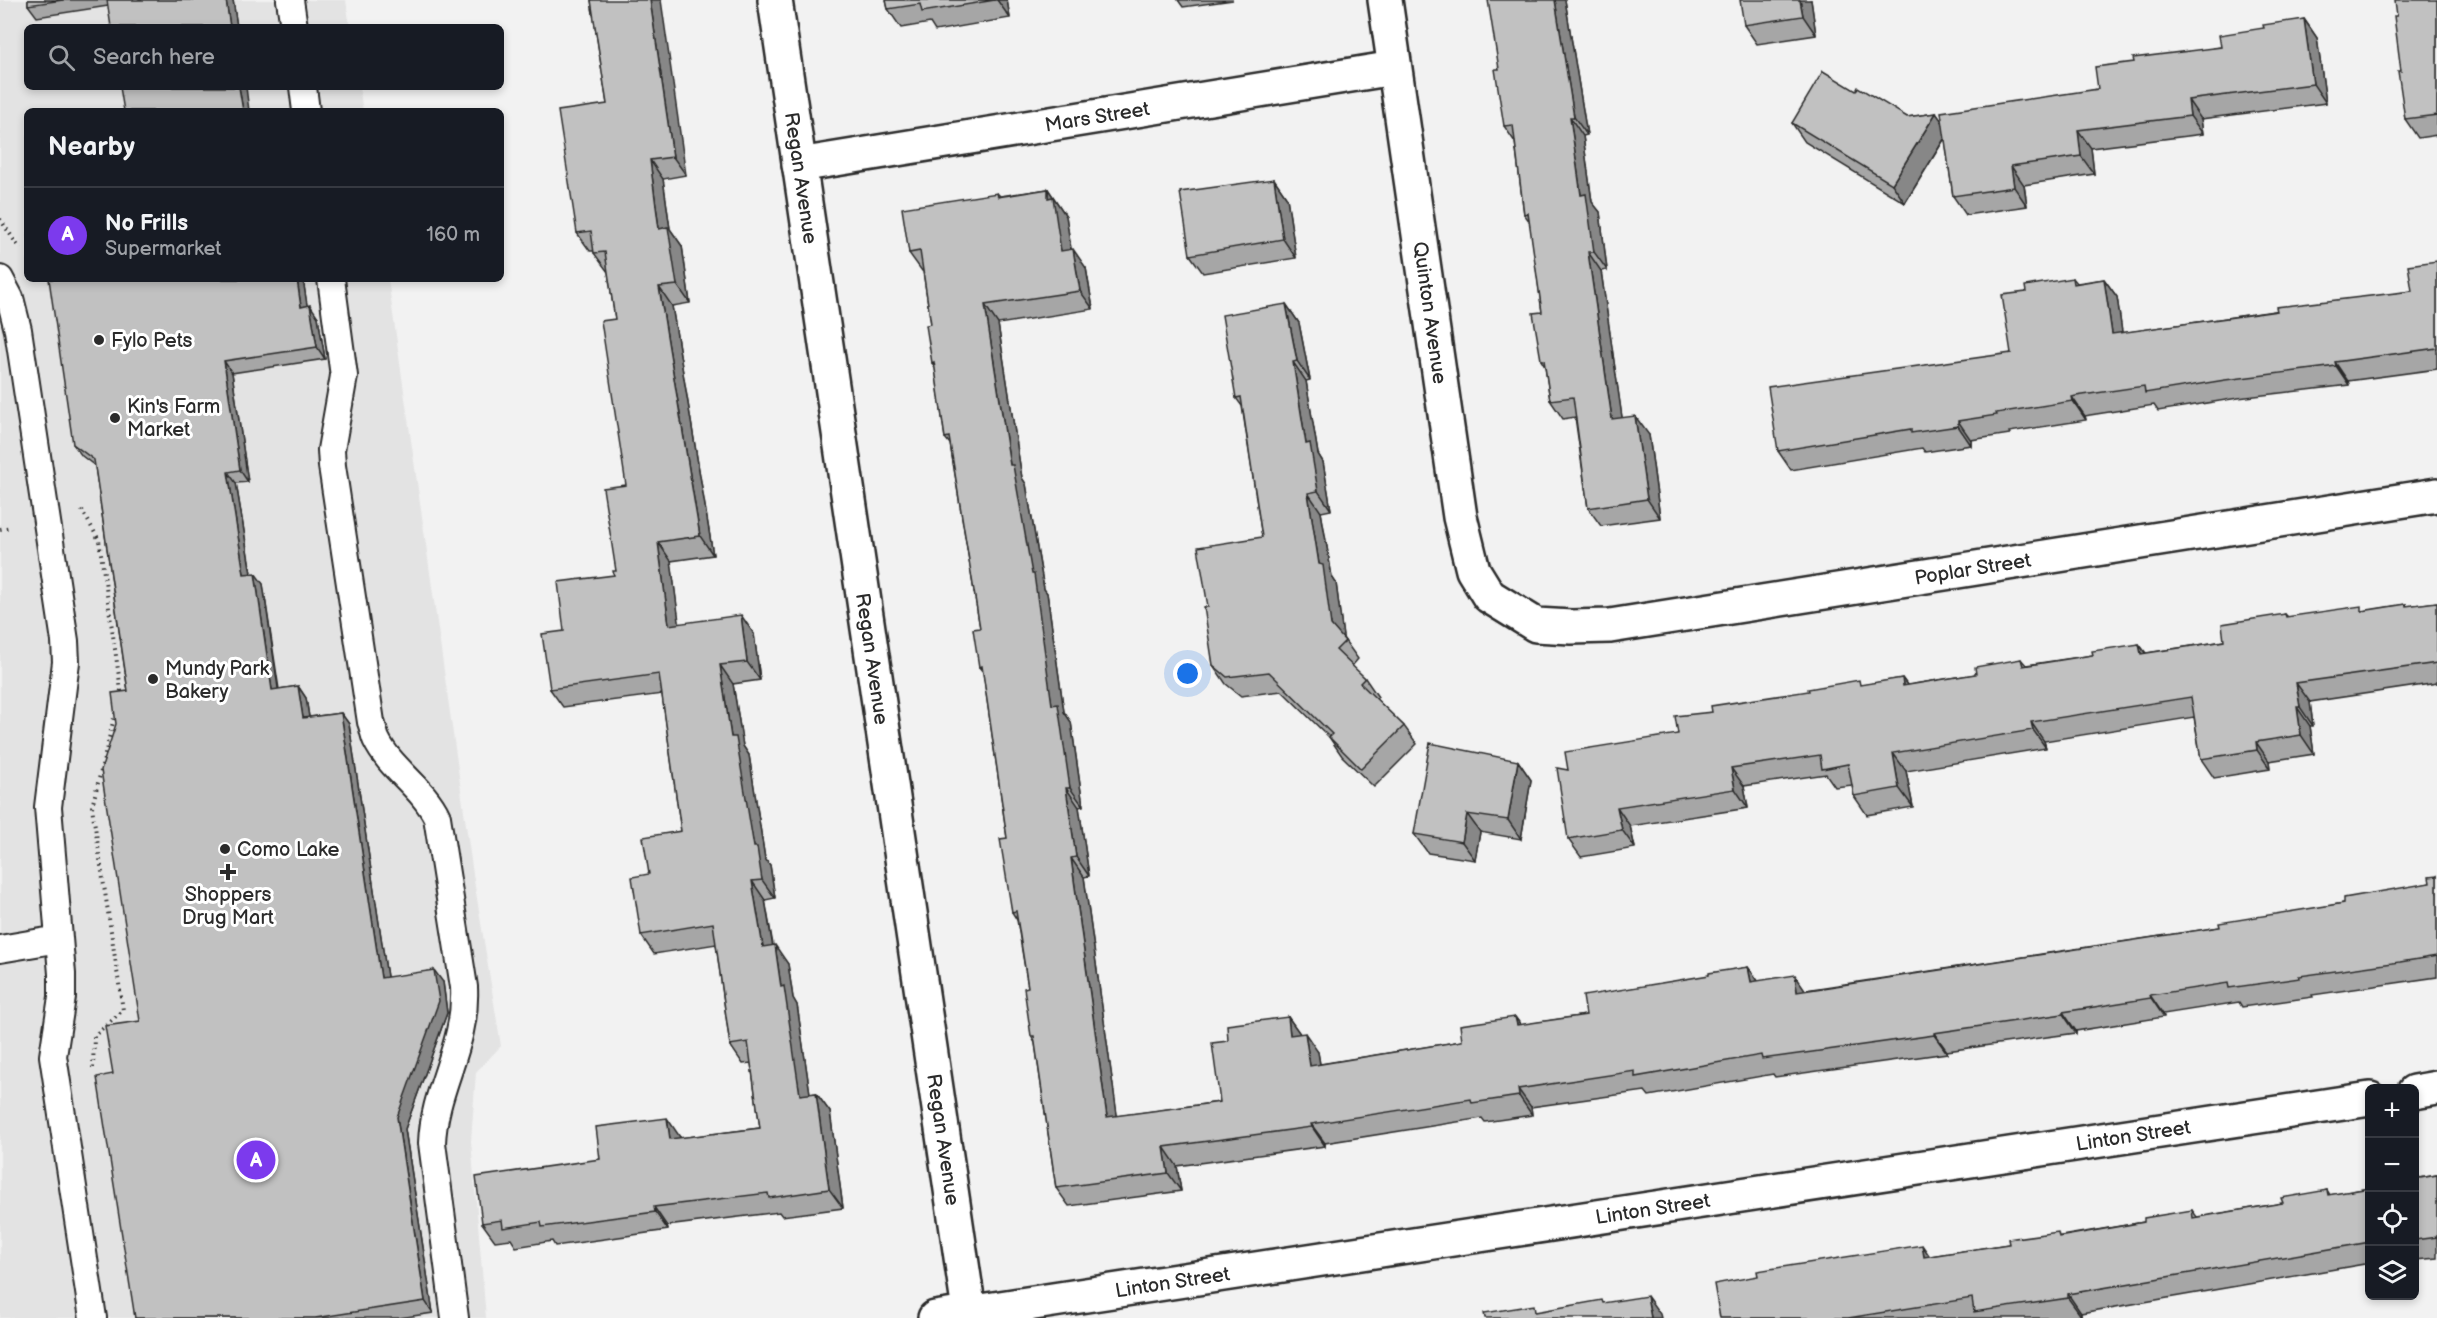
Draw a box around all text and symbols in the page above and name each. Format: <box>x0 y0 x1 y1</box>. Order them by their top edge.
search box <box>24 24 504 90</box>
icon: search <box>45 41 78 74</box>
text: Search here <box>93 44 215 71</box>
street label: Mars Street <box>1043 97 1151 138</box>
street label: Regan Avenue <box>779 111 822 246</box>
text: Nearby <box>48 132 135 163</box>
text: No Frills <box>105 210 188 237</box>
text: A <box>61 223 74 247</box>
text: 160 m <box>426 223 480 247</box>
text: Supermarket <box>105 237 221 261</box>
street label: Quinton Avenue <box>1407 240 1452 386</box>
place label: Fylo Pets <box>111 329 193 353</box>
marker: Fylo Pets <box>92 333 106 347</box>
place label: Kin's Farm Market <box>127 395 220 442</box>
marker: Kin's Farm Market <box>108 411 122 425</box>
street label: Poplar Street <box>1913 548 2033 591</box>
street label: Regan Avenue <box>850 591 893 727</box>
place label: Mundy Park Bakery <box>165 657 270 704</box>
your location <box>1173 659 1202 688</box>
marker: Mundy Park Bakery <box>146 672 160 686</box>
place label: Como Lake <box>237 838 340 862</box>
marker: Como Lake <box>218 842 232 856</box>
marker: Shoppers Drug Mart <box>221 865 235 879</box>
place label: Shoppers Drug Mart <box>182 883 274 930</box>
street label: Regan Avenue <box>921 1072 964 1207</box>
map controls <box>2365 1084 2419 1300</box>
button: + <box>2365 1084 2419 1138</box>
street label: Linton Street <box>2074 1116 2192 1157</box>
pin: A <box>236 1138 276 1182</box>
button: − <box>2365 1138 2419 1192</box>
street label: Linton Street <box>1594 1189 1712 1230</box>
button: locate <box>2365 1192 2419 1246</box>
button: layers <box>2365 1246 2419 1300</box>
street label: Linton Street <box>1113 1262 1231 1303</box>

